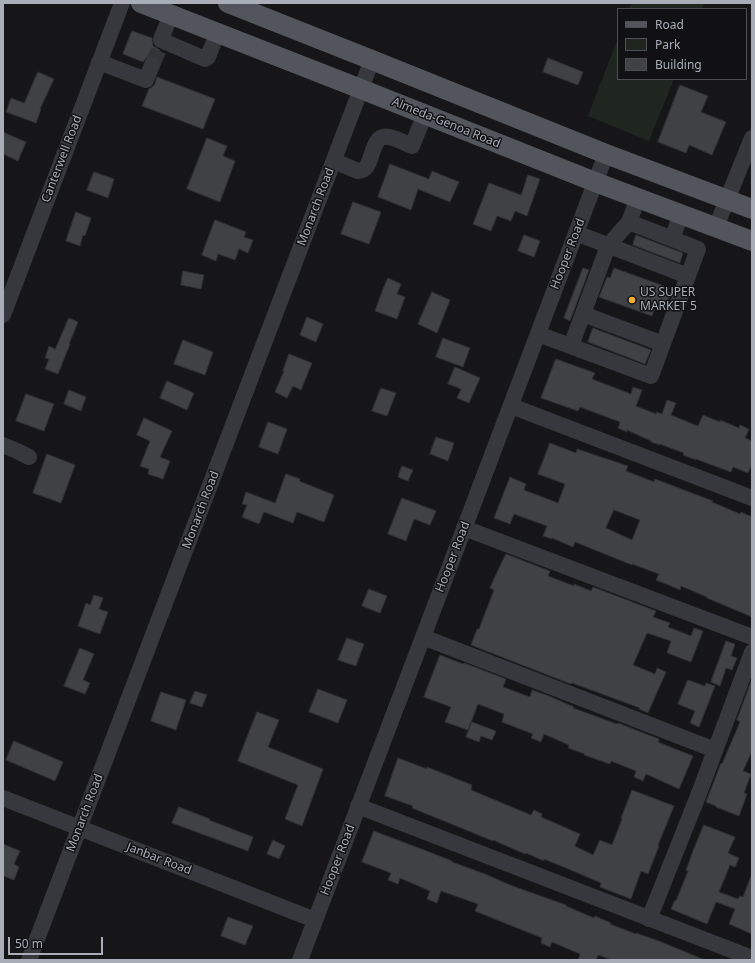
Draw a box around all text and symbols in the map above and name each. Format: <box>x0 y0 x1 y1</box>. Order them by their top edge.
legend <box>617 8 747 80</box>
text: Road <box>655 16 684 33</box>
text: Park <box>655 36 680 53</box>
text: Building <box>655 56 702 73</box>
street label: Almeda-Genoa Road <box>390 95 502 151</box>
street label: Canterwell Road <box>39 113 85 205</box>
street label: Monarch Road <box>295 166 337 248</box>
street label: Hooper Road <box>548 217 588 291</box>
place label: US SUPER MARKET 5 <box>640 286 697 314</box>
marker: US SUPER MARKET 5 <box>627 295 637 305</box>
street label: Monarch Road <box>180 469 222 551</box>
street label: Hooper Road <box>433 520 473 594</box>
street label: Monarch Road <box>64 772 106 854</box>
street label: Hooper Road <box>318 823 358 897</box>
street label: Janbar Road <box>124 840 194 878</box>
scale bar <box>10 929 105 955</box>
text: 50 m <box>15 935 43 952</box>

